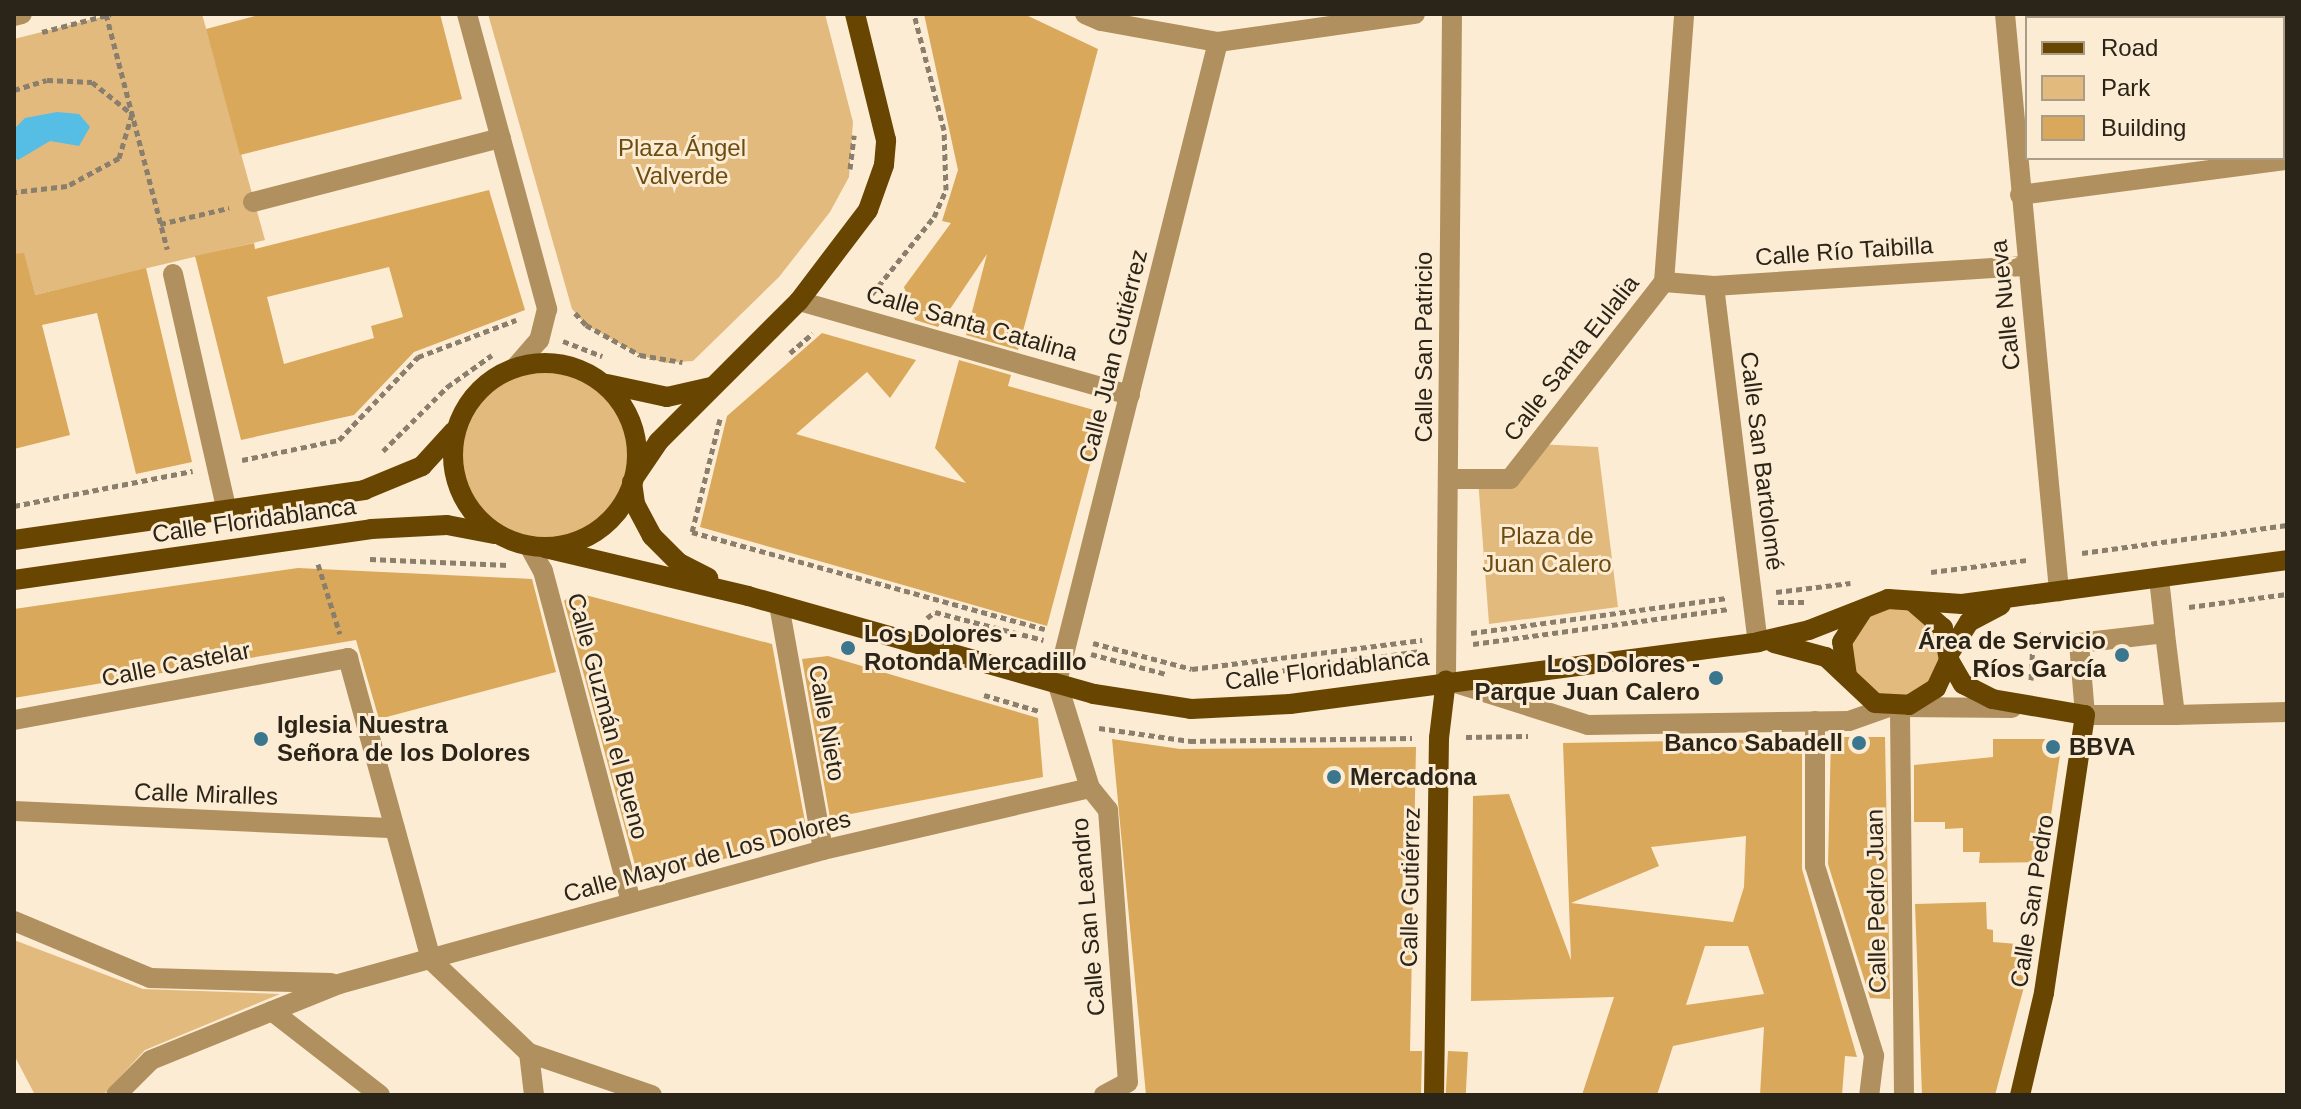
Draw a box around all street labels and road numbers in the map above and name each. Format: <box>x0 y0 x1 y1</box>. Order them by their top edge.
street label: Calle Río Taibilla <box>1754 230 1934 272</box>
street label: Calle Nueva <box>1984 238 2026 372</box>
street label: Calle Juan Gutiérrez <box>1073 246 1153 466</box>
street label: Calle San Patricio <box>1410 252 1438 442</box>
street label: Calle Santa Eulalia <box>1497 269 1645 447</box>
street label: Calle Santa Catalina <box>863 279 1081 367</box>
street label: Calle San Bartolomé <box>1734 350 1790 572</box>
street label: Calle Floridablanca <box>150 491 358 549</box>
street label: Calle Guzmán el Bueno <box>561 590 655 842</box>
street label: Calle Castelar <box>99 635 253 693</box>
street label: Calle Floridablanca <box>1223 642 1431 696</box>
street label: Calle Nieto <box>803 663 851 783</box>
street label: Calle Miralles <box>134 777 278 811</box>
street label: Calle Mayor de Los Dolores <box>560 804 854 908</box>
street label: Calle Gutiérrez <box>1394 807 1426 967</box>
street label: Calle Pedro Juan <box>1860 809 1892 993</box>
street label: Calle San Pedro <box>2004 812 2060 990</box>
street label: Calle San Leandro <box>1065 817 1111 1017</box>

